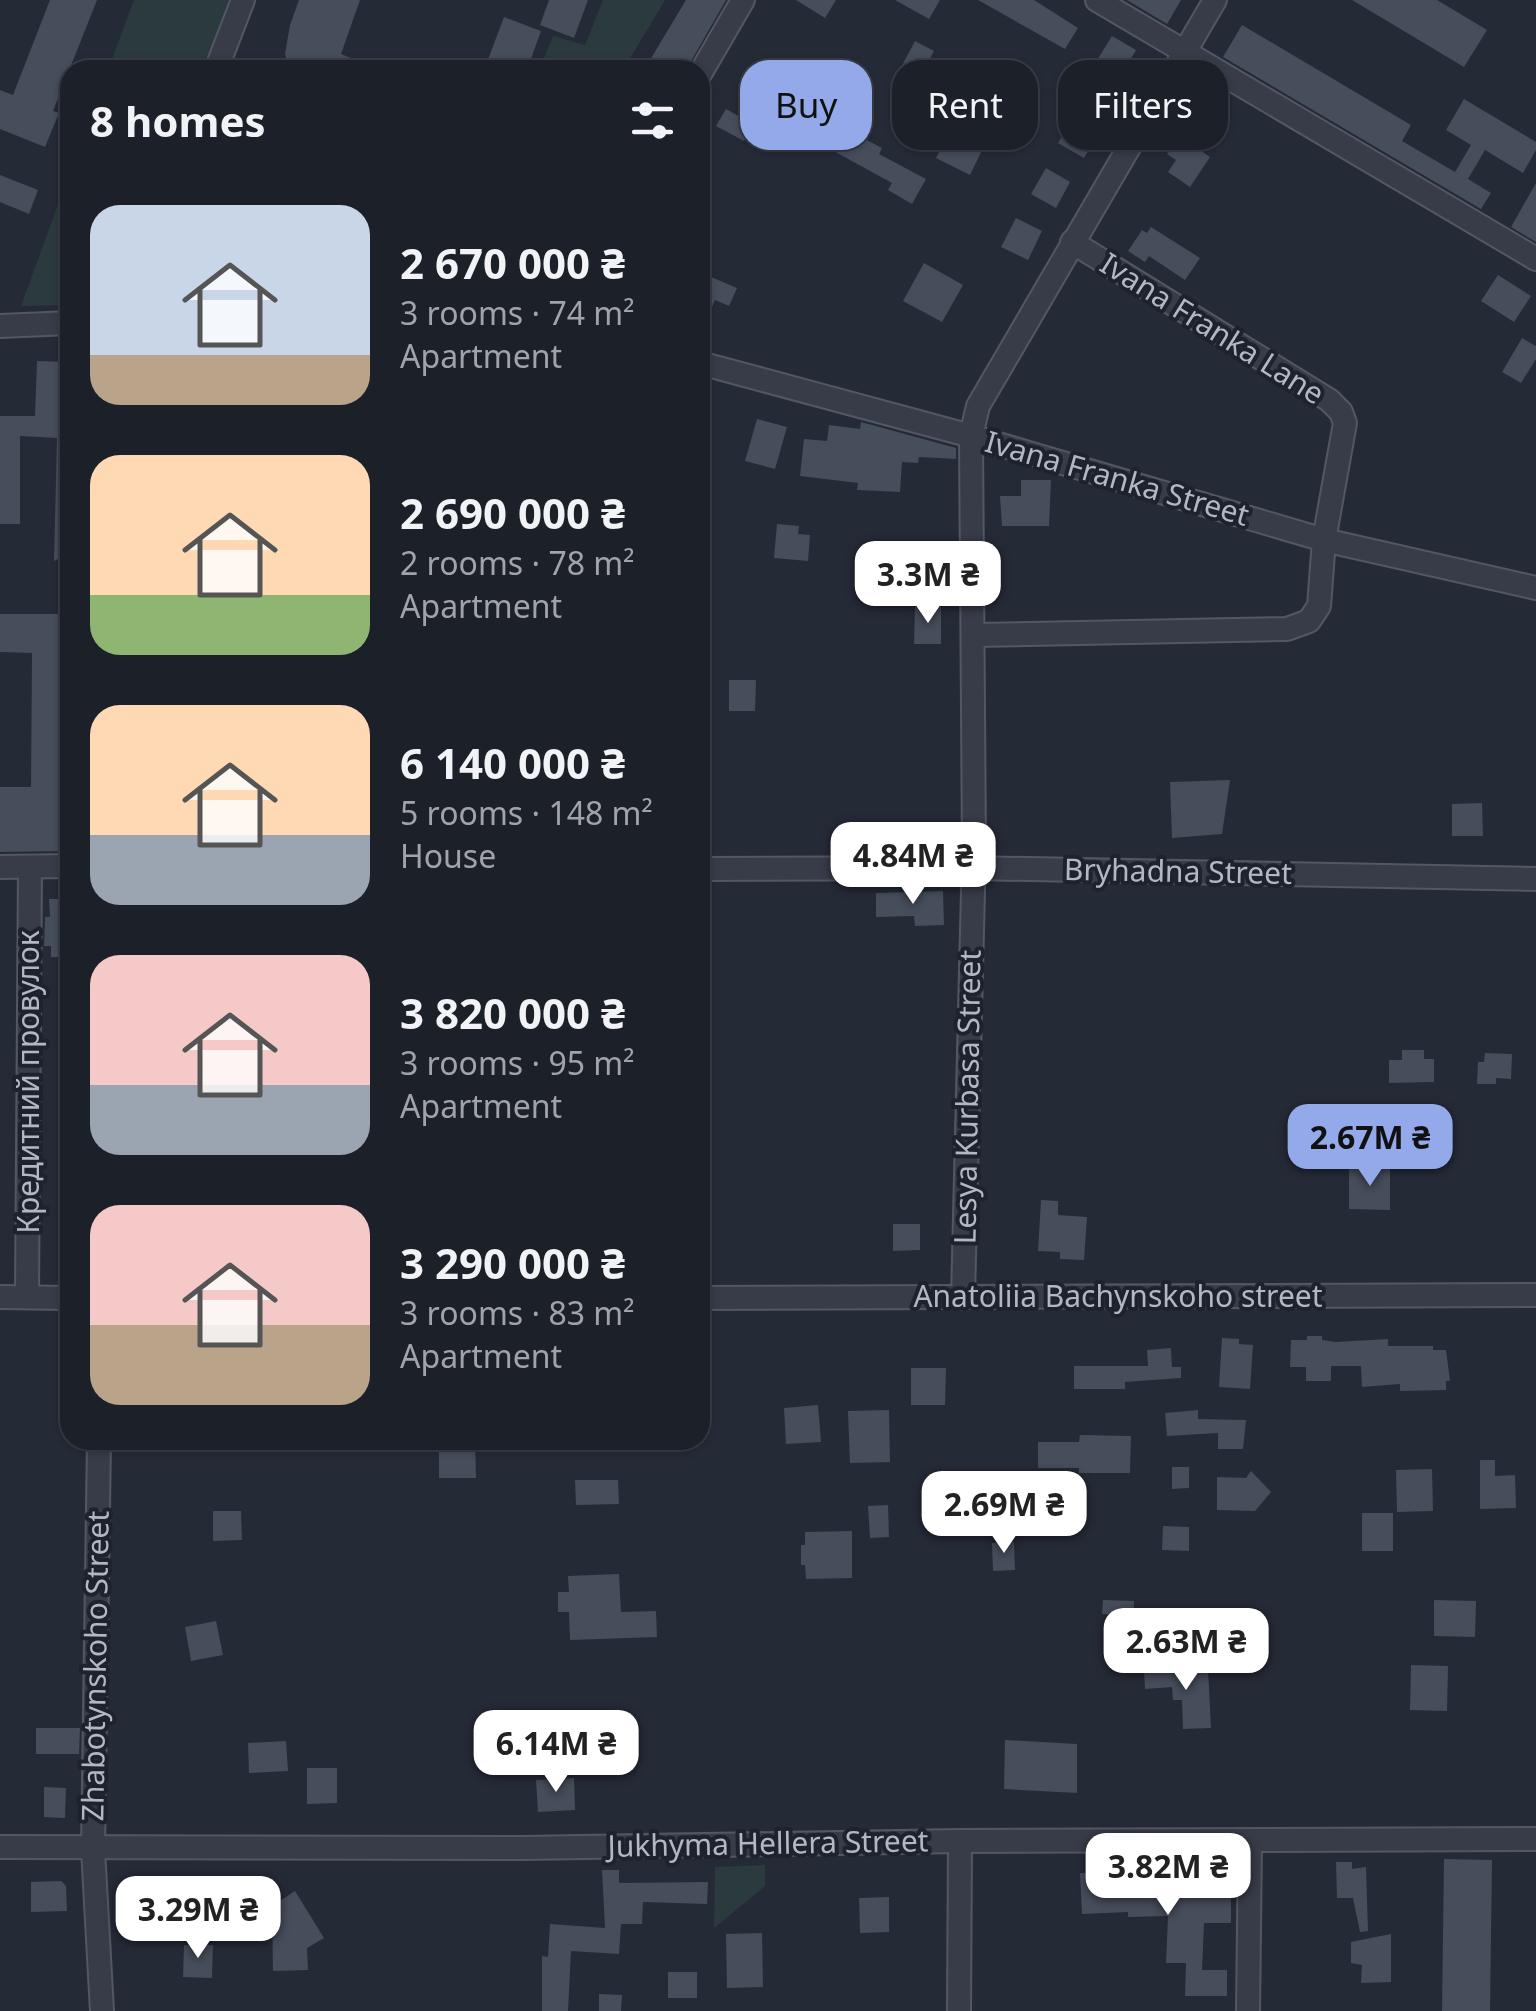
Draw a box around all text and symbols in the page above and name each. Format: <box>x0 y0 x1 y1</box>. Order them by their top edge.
chip: Buy <box>740 60 872 150</box>
chip: Rent <box>892 60 1038 150</box>
chip: Filters <box>1058 60 1228 150</box>
text: 8 homes <box>90 92 266 149</box>
icon: filters <box>625 93 680 148</box>
text: 2 670 000 ₴ <box>400 234 625 291</box>
street label: Ivana Franka Lane <box>1093 242 1333 413</box>
icon: home <box>170 245 290 365</box>
text: 3 rooms · 74 m² <box>400 291 634 334</box>
text: Apartment <box>400 334 562 377</box>
street label: Ivana Franka Street <box>981 420 1254 535</box>
text: 2 690 000 ₴ <box>400 484 625 541</box>
icon: home <box>170 495 290 615</box>
text: 2 rooms · 78 m² <box>400 541 634 584</box>
pin: 3.3M ₴ <box>847 541 1009 626</box>
text: 3.3M ₴ <box>877 552 979 595</box>
text: Apartment <box>400 584 562 627</box>
text: 6 140 000 ₴ <box>400 734 625 791</box>
icon: home <box>170 745 290 865</box>
text: 5 rooms · 148 m² <box>400 791 653 834</box>
pin: 4.84M ₴ <box>821 822 1005 907</box>
text: 4.84M ₴ <box>853 833 973 876</box>
text: House <box>400 834 496 877</box>
street label: Bryhadna Street <box>1064 848 1292 893</box>
street label: Кредитний провулок <box>7 930 48 1234</box>
street label: Lesya Kurbasa Street <box>943 949 990 1245</box>
text: 3 820 000 ₴ <box>400 984 625 1041</box>
icon: home <box>170 995 290 1115</box>
text: 3 rooms · 95 m² <box>400 1041 634 1084</box>
text: Apartment <box>400 1084 562 1127</box>
pin: 2.67M ₴ <box>1278 1104 1462 1189</box>
text: 2.67M ₴ <box>1310 1115 1430 1158</box>
text: 3 290 000 ₴ <box>400 1234 625 1291</box>
icon: home <box>170 1245 290 1365</box>
street label: Anatoliia Bachynskoho street <box>913 1275 1323 1316</box>
text: 3 rooms · 83 m² <box>400 1291 634 1334</box>
text: Apartment <box>400 1334 562 1377</box>
pin: 2.69M ₴ <box>912 1471 1096 1556</box>
text: 2.69M ₴ <box>944 1482 1064 1525</box>
street label: Zhabotynskoho Street <box>71 1510 118 1822</box>
pin: 2.63M ₴ <box>1094 1608 1278 1693</box>
text: 2.63M ₴ <box>1126 1619 1246 1662</box>
pin: 6.14M ₴ <box>464 1710 648 1795</box>
text: 6.14M ₴ <box>496 1721 616 1764</box>
street label: Jukhyma Hellera Street <box>604 1819 929 1866</box>
pin: 3.82M ₴ <box>1076 1833 1260 1918</box>
text: 3.82M ₴ <box>1108 1844 1228 1887</box>
pin: 3.29M ₴ <box>106 1876 290 1961</box>
text: 3.29M ₴ <box>138 1887 258 1930</box>

